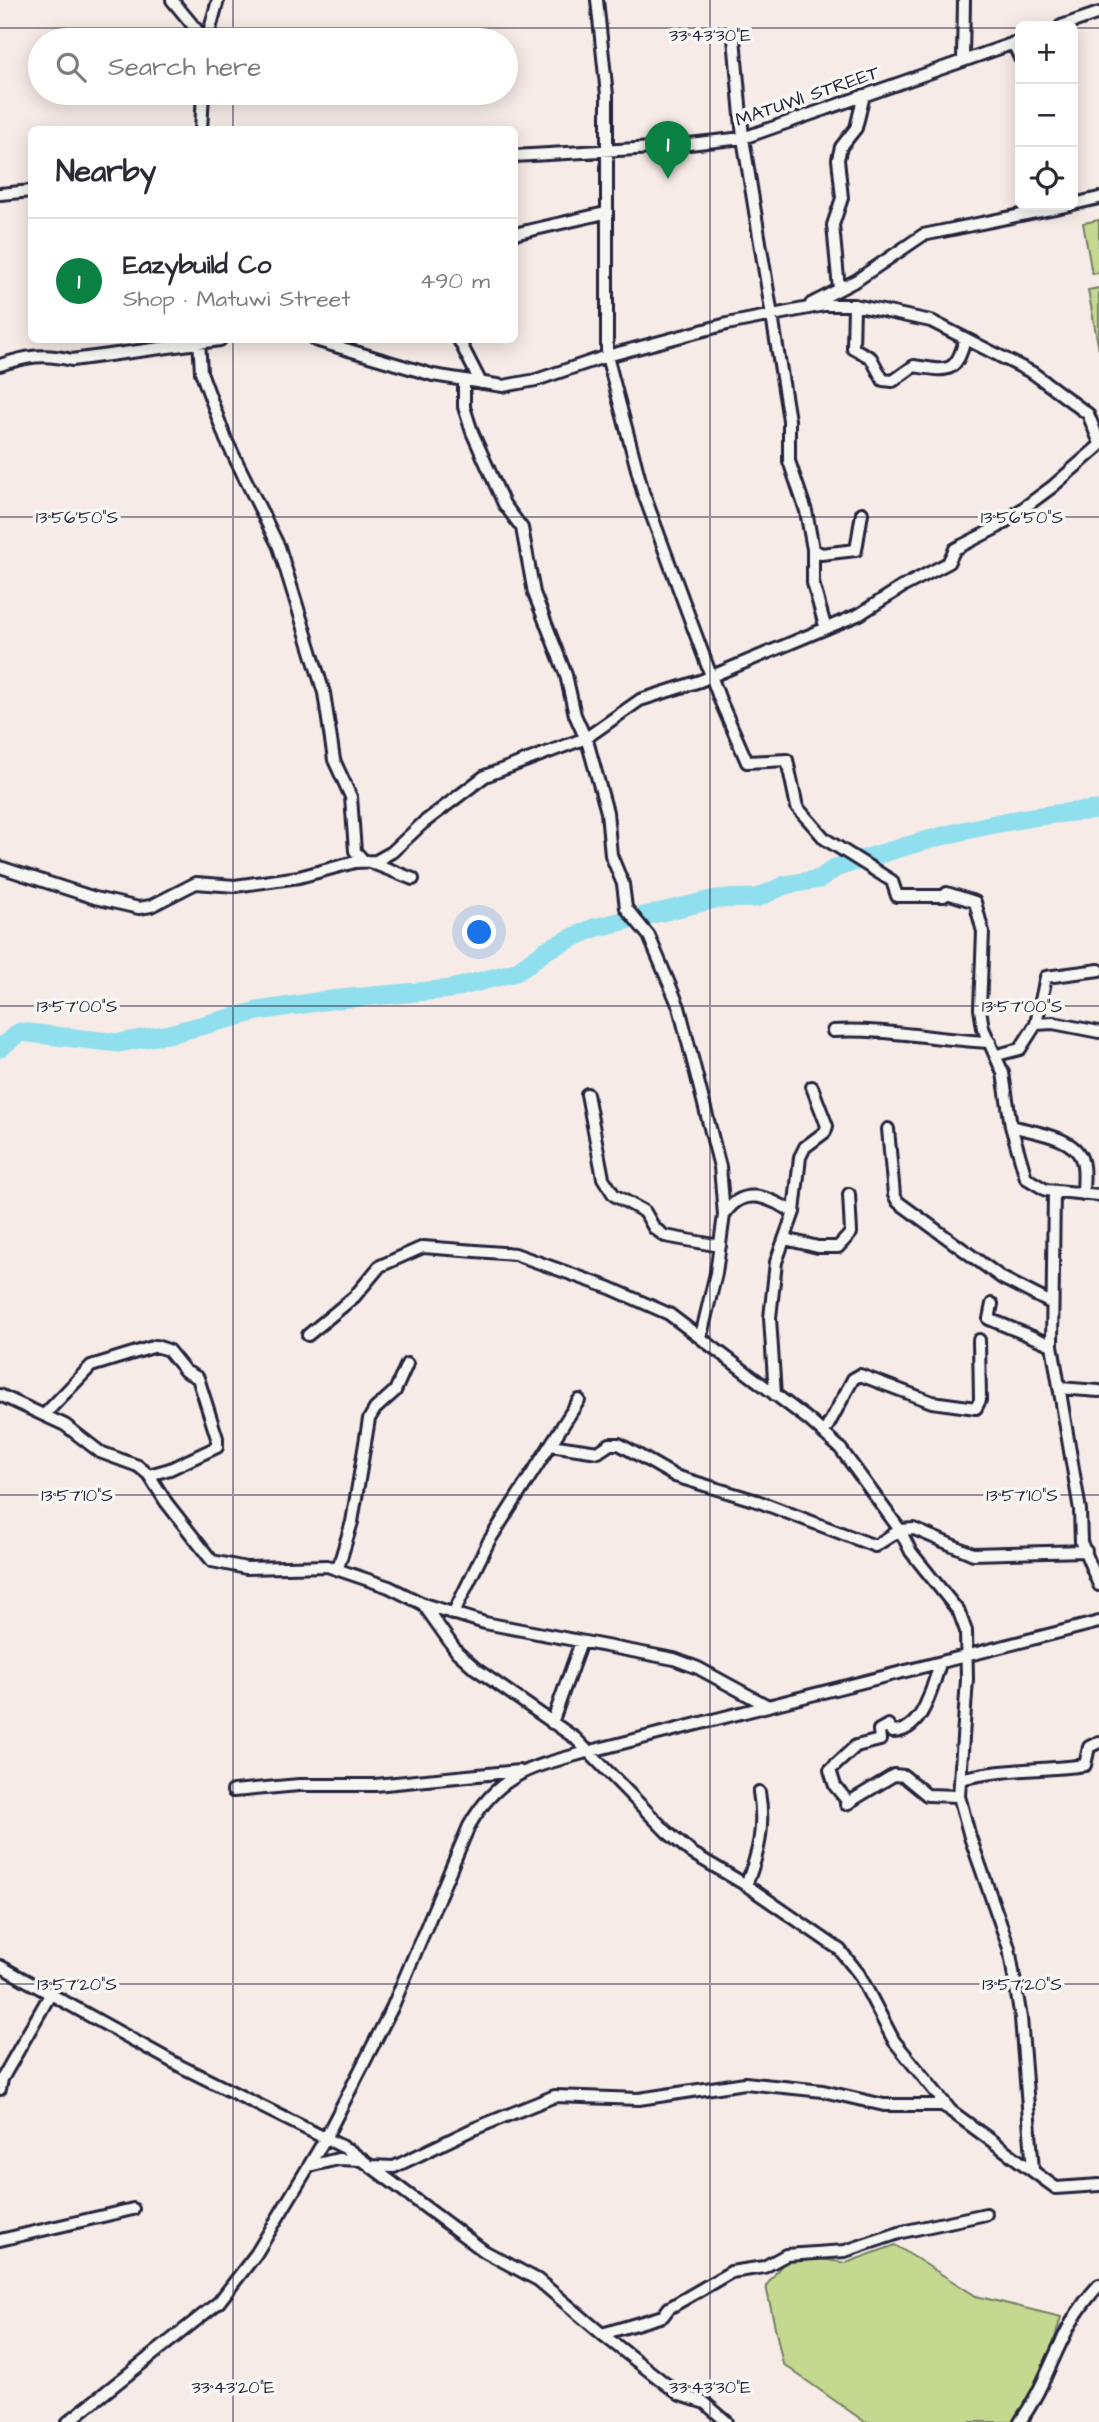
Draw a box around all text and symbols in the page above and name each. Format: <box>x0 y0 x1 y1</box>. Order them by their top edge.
map controls <box>1015 21 1078 210</box>
button: + <box>1015 21 1078 84</box>
text: 33°43'30"E <box>669 23 751 48</box>
search box <box>28 28 518 105</box>
icon: search <box>52 48 90 86</box>
text: Search here <box>108 49 261 85</box>
street label: MATUWI STREET <box>732 59 883 134</box>
button: − <box>1015 84 1078 147</box>
pin: 1 <box>645 121 691 179</box>
button: locate <box>1015 147 1078 210</box>
text: Nearby <box>56 151 156 193</box>
text: Eazybuild Co <box>123 247 271 283</box>
text: 1 <box>78 265 80 297</box>
text: 490 m <box>420 265 490 297</box>
text: Shop · Matuwi Street <box>123 283 351 315</box>
text: 13°56'50"S <box>36 505 118 530</box>
text: 13°56'50"S <box>981 505 1063 530</box>
your location <box>462 915 496 949</box>
text: 13°57'00"S <box>37 994 117 1019</box>
text: 13°57'00"S <box>982 994 1062 1019</box>
text: 13°57'10"S <box>41 1483 113 1508</box>
text: 13°57'10"S <box>986 1483 1058 1508</box>
text: 13°57'20"S <box>37 1972 117 1997</box>
text: 13°57'20"S <box>982 1972 1062 1997</box>
text: 33°43'20"E <box>191 2375 275 2400</box>
text: 33°43'30"E <box>669 2375 751 2400</box>

